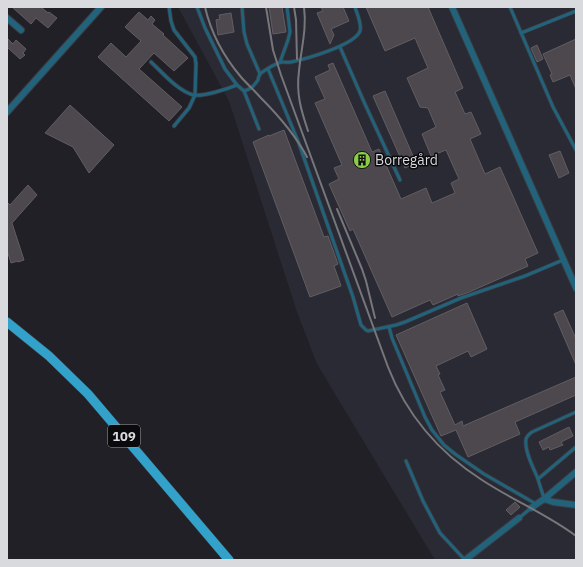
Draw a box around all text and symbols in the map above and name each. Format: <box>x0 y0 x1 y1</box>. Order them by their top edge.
building icon: Borregård <box>352 150 372 170</box>
place label: Borregård <box>375 151 438 169</box>
road number: 109 <box>108 425 140 447</box>

